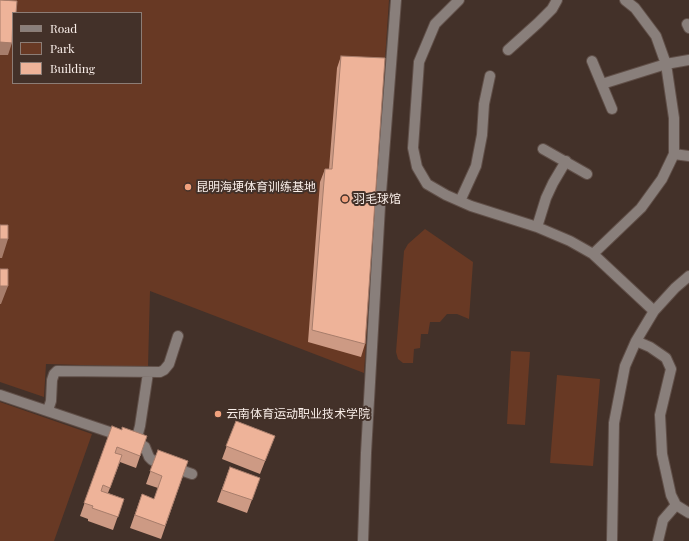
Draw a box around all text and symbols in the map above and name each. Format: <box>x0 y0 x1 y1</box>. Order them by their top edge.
legend <box>12 12 142 84</box>
text: Road <box>50 20 77 36</box>
text: Park <box>50 40 75 56</box>
text: Building <box>50 60 95 76</box>
place label: 昆明海埂体育训练基地 <box>196 180 316 194</box>
marker: 昆明海埂体育训练基地 <box>183 182 193 192</box>
place label: 羽毛球馆 <box>353 192 401 206</box>
marker: 羽毛球馆 <box>340 194 350 204</box>
place label: 云南体育运动职业技术学院 <box>226 407 370 421</box>
marker: 云南体育运动职业技术学院 <box>213 409 223 419</box>

